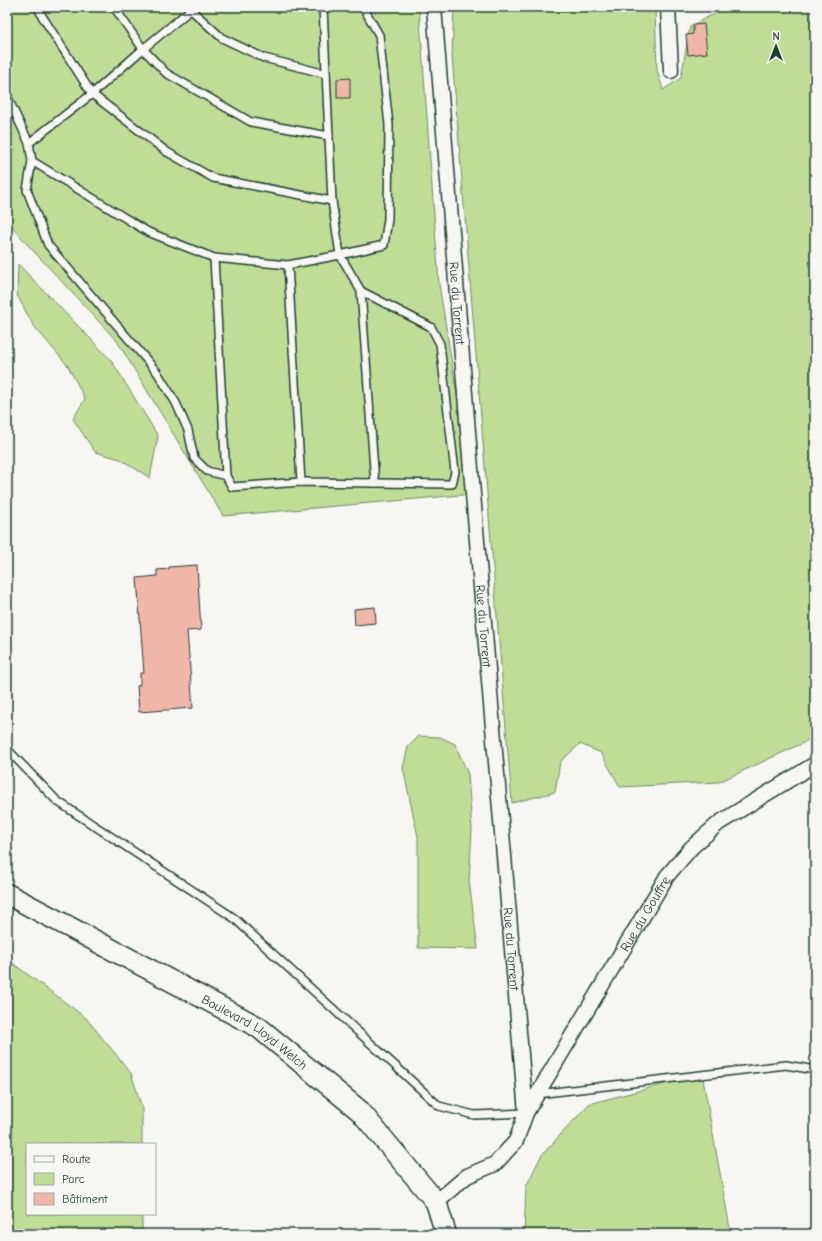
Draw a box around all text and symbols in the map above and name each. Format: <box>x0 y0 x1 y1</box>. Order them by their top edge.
north arrow <box>756 26 796 66</box>
text: N <box>772 30 780 43</box>
street label: Rue du Torrent <box>446 261 468 346</box>
street label: Rue du Torrent <box>473 584 495 669</box>
street label: Rue du Gouffre <box>617 873 673 954</box>
street label: Rue du Torrent <box>500 907 523 992</box>
street label: Boulevard Lloyd Welch <box>199 992 311 1073</box>
legend <box>26 1143 156 1215</box>
text: Route <box>62 1152 91 1166</box>
text: Parc <box>62 1172 85 1186</box>
text: Bâtiment <box>62 1192 108 1206</box>

